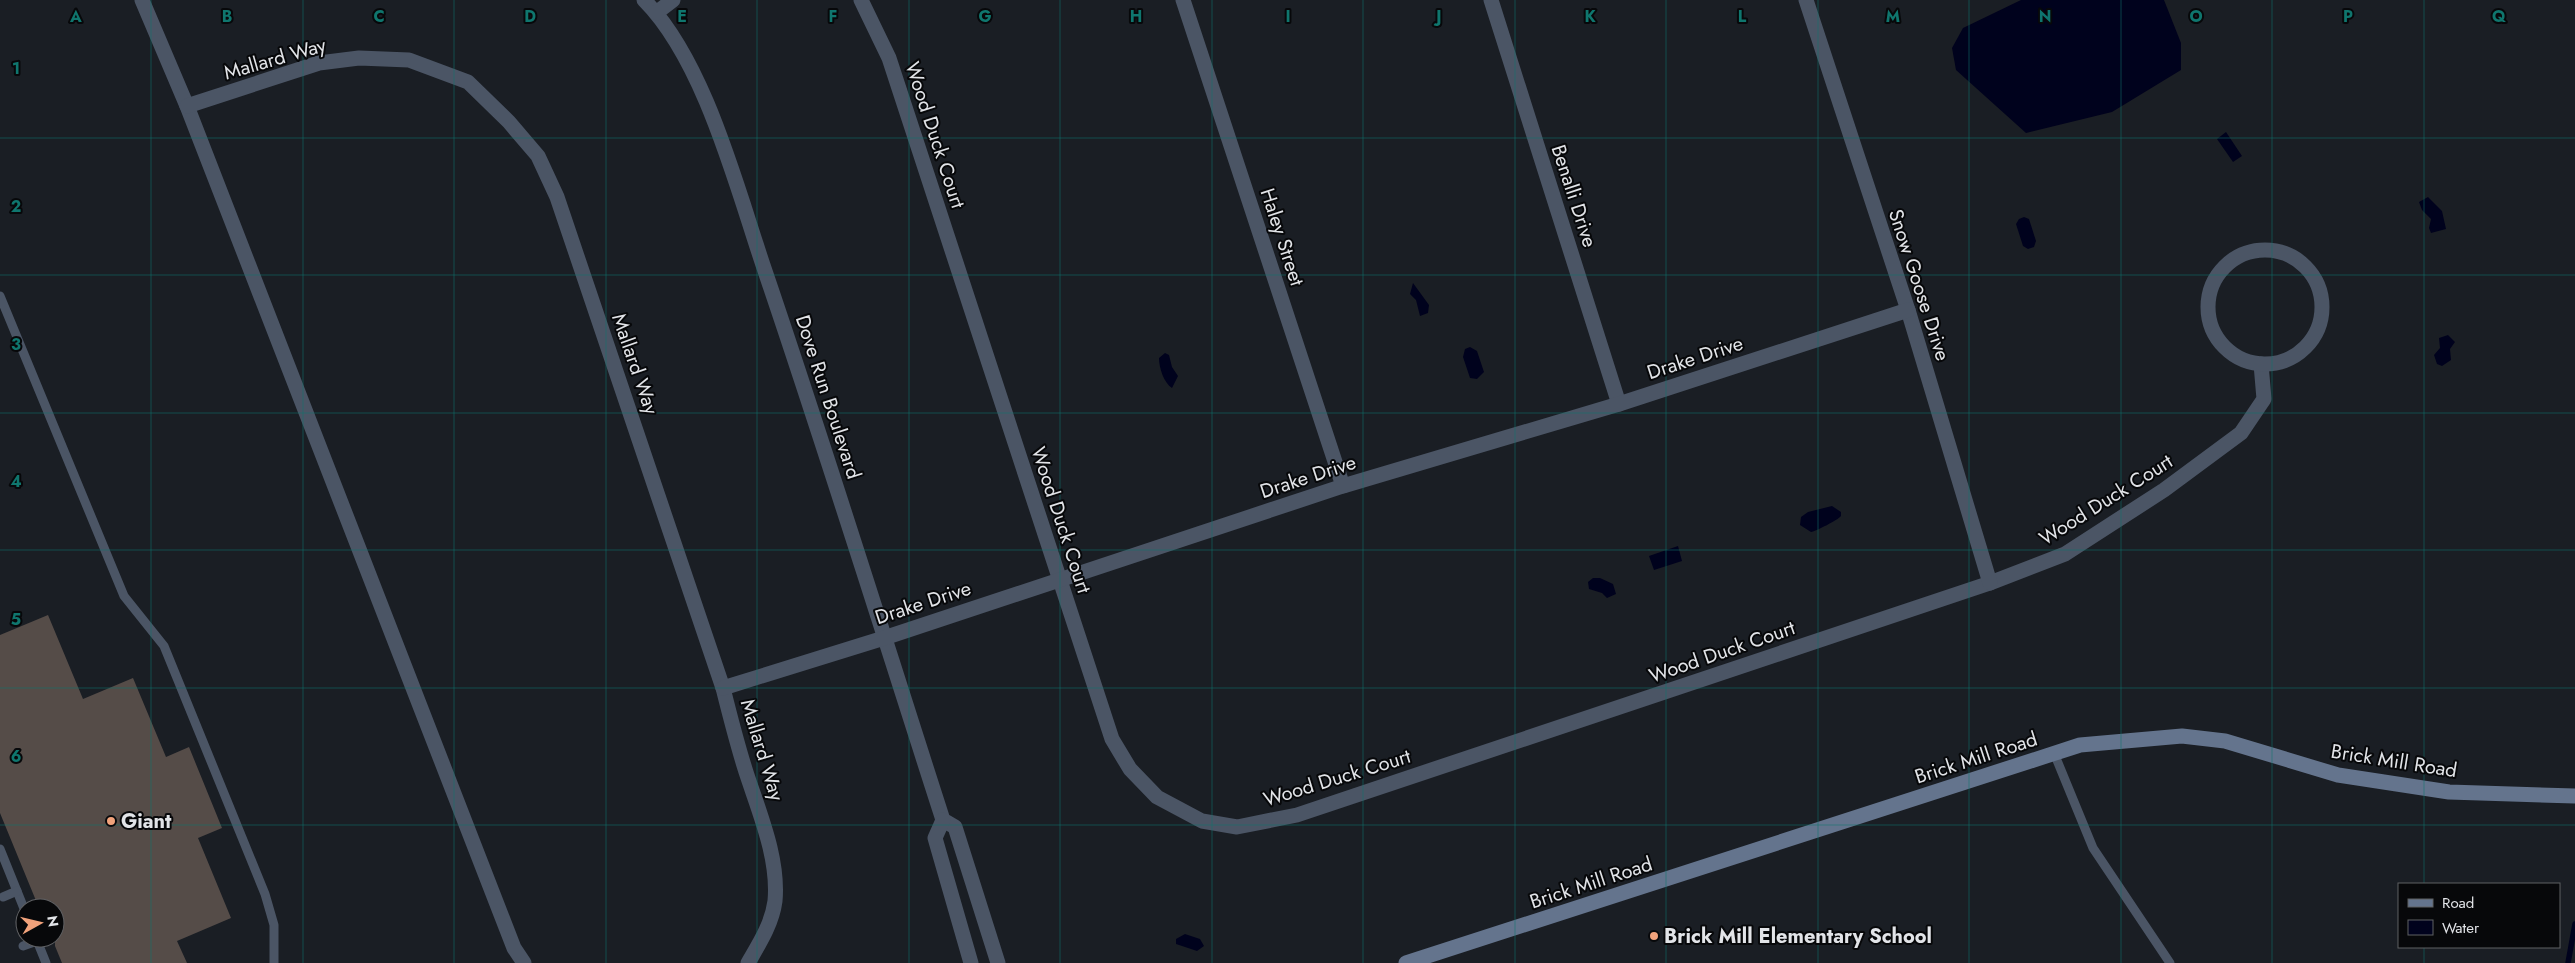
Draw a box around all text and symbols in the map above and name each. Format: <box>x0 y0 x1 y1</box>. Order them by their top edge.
text: A <box>69 5 82 28</box>
text: B <box>222 5 232 28</box>
text: C <box>373 5 385 28</box>
text: D <box>524 5 536 28</box>
text: E <box>677 5 687 28</box>
text: F <box>829 5 837 28</box>
text: G <box>978 5 992 28</box>
text: H <box>1130 5 1142 28</box>
text: I <box>1285 5 1291 28</box>
text: J <box>1433 5 1442 28</box>
text: K <box>1584 5 1596 28</box>
text: L <box>1738 5 1747 28</box>
text: M <box>1886 5 1900 28</box>
text: N <box>2039 5 2051 28</box>
text: O <box>2189 5 2203 28</box>
text: P <box>2343 5 2353 28</box>
text: Q <box>2492 5 2506 28</box>
street label: Mallard Way <box>221 31 330 87</box>
text: 1 <box>12 57 20 80</box>
street label: Wood Duck Court <box>898 58 972 212</box>
street label: Benalli Drive <box>1544 141 1604 251</box>
street label: Haley Street <box>1253 184 1311 290</box>
text: 2 <box>11 195 21 218</box>
street label: Snow Goose Drive <box>1881 205 1957 365</box>
street label: Mallard Way <box>604 310 666 419</box>
street label: Dove Run Boulevard <box>788 311 868 483</box>
street label: Drake Drive <box>1643 329 1747 387</box>
text: 3 <box>11 333 21 356</box>
street label: Wood Duck Court <box>1024 443 1098 597</box>
street label: Wood Duck Court <box>2034 447 2179 553</box>
street label: Drake Drive <box>1256 448 1360 506</box>
text: 4 <box>10 470 22 493</box>
street label: Drake Drive <box>871 574 975 632</box>
text: 5 <box>11 608 21 631</box>
street label: Wood Duck Court <box>1645 613 1799 691</box>
street label: Mallard Way <box>733 696 791 805</box>
street label: Brick Mill Road <box>1911 725 2041 791</box>
street label: Brick Mill Road <box>2329 737 2459 785</box>
street label: Wood Duck Court <box>1260 742 1414 814</box>
text: 6 <box>11 745 21 768</box>
place label: Giant <box>121 807 172 836</box>
marker: Giant <box>105 815 117 827</box>
street label: Brick Mill Road <box>1526 850 1656 916</box>
legend <box>2398 883 2560 948</box>
text: Road <box>2442 892 2474 914</box>
north arrow <box>15 898 65 948</box>
text: N <box>42 914 64 928</box>
text: Water <box>2442 917 2480 939</box>
place label: Brick Mill Elementary School <box>1664 922 1932 951</box>
marker: Brick Mill Elementary School <box>1648 930 1660 942</box>

